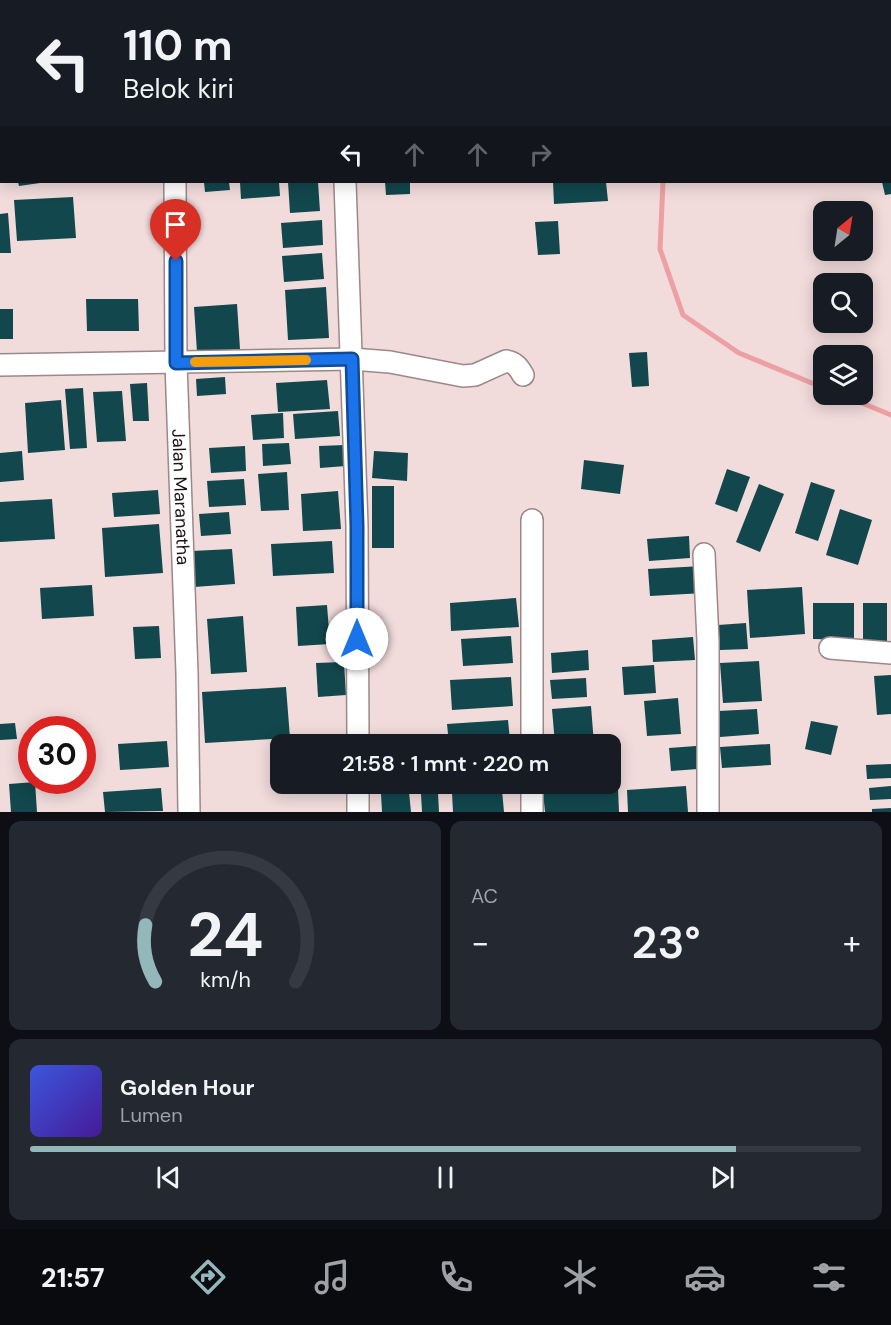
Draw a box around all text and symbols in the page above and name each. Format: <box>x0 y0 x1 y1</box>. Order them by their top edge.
text: 110 m <box>123 18 233 73</box>
icon: left <box>24 24 102 102</box>
text: Belok kiri <box>123 71 234 106</box>
icon: left <box>335 138 368 171</box>
icon: ahead <box>398 138 431 171</box>
icon: ahead <box>461 138 494 171</box>
icon: right <box>524 138 557 171</box>
pin <box>150 199 201 261</box>
north arrow <box>813 201 873 261</box>
map controls <box>813 201 873 405</box>
icon: arrive <box>159 208 192 241</box>
button: search <box>813 273 873 333</box>
button: layers <box>813 345 873 405</box>
street label: Jalan Maranatha <box>166 428 195 565</box>
position arrow <box>325 607 389 671</box>
speed limit sign: 30 <box>18 716 96 794</box>
text: 21:58 · 1 mnt · 220 m <box>342 749 549 778</box>
text: AC <box>471 883 498 909</box>
text: 24 <box>187 894 263 975</box>
text: 23° <box>632 913 701 972</box>
text: − <box>471 921 489 964</box>
text: + <box>843 921 861 964</box>
text: km/h <box>200 967 250 995</box>
text: Golden Hour <box>120 1073 255 1102</box>
text: Lumen <box>120 1102 183 1128</box>
icon: previous <box>152 1161 185 1194</box>
icon: pause <box>429 1161 462 1194</box>
icon: next <box>706 1161 739 1194</box>
icon: directions <box>187 1256 229 1298</box>
icon: music <box>311 1256 353 1298</box>
icon: phone <box>435 1256 477 1298</box>
icon: climate <box>559 1256 601 1298</box>
icon: car <box>684 1256 726 1298</box>
icon: filters <box>808 1256 850 1298</box>
text: 21:57 <box>41 1260 104 1295</box>

